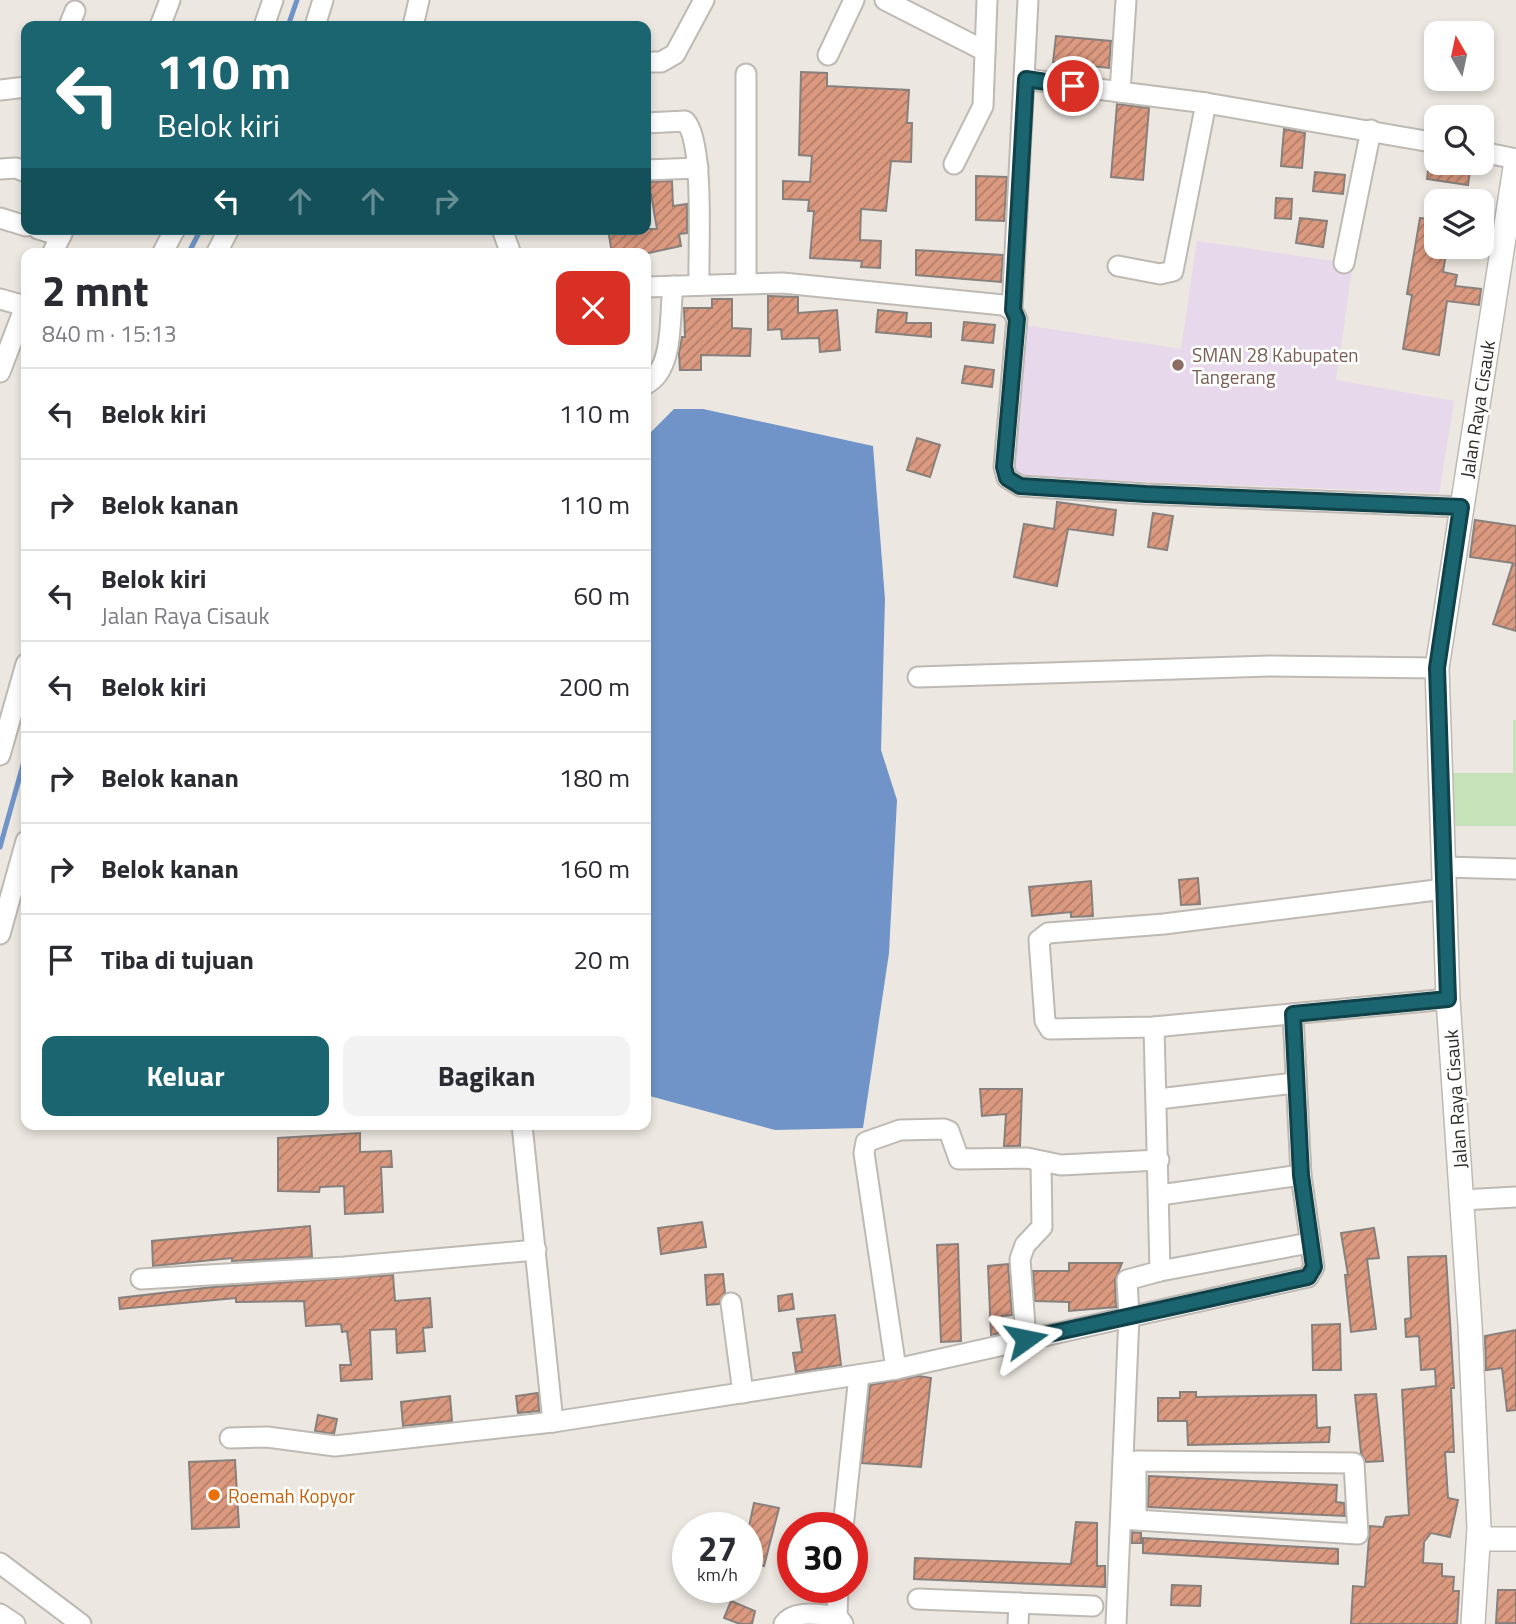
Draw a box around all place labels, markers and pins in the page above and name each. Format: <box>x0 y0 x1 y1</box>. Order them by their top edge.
pin <box>1043 56 1103 116</box>
place label: SMAN 28 Kabupaten Tangerang <box>1192 340 1358 391</box>
marker: SMAN 28 Kabupaten Tangerang <box>1170 357 1186 373</box>
place label: Roemah Kopyor <box>228 1481 355 1510</box>
marker: Roemah Kopyor <box>206 1487 222 1503</box>

